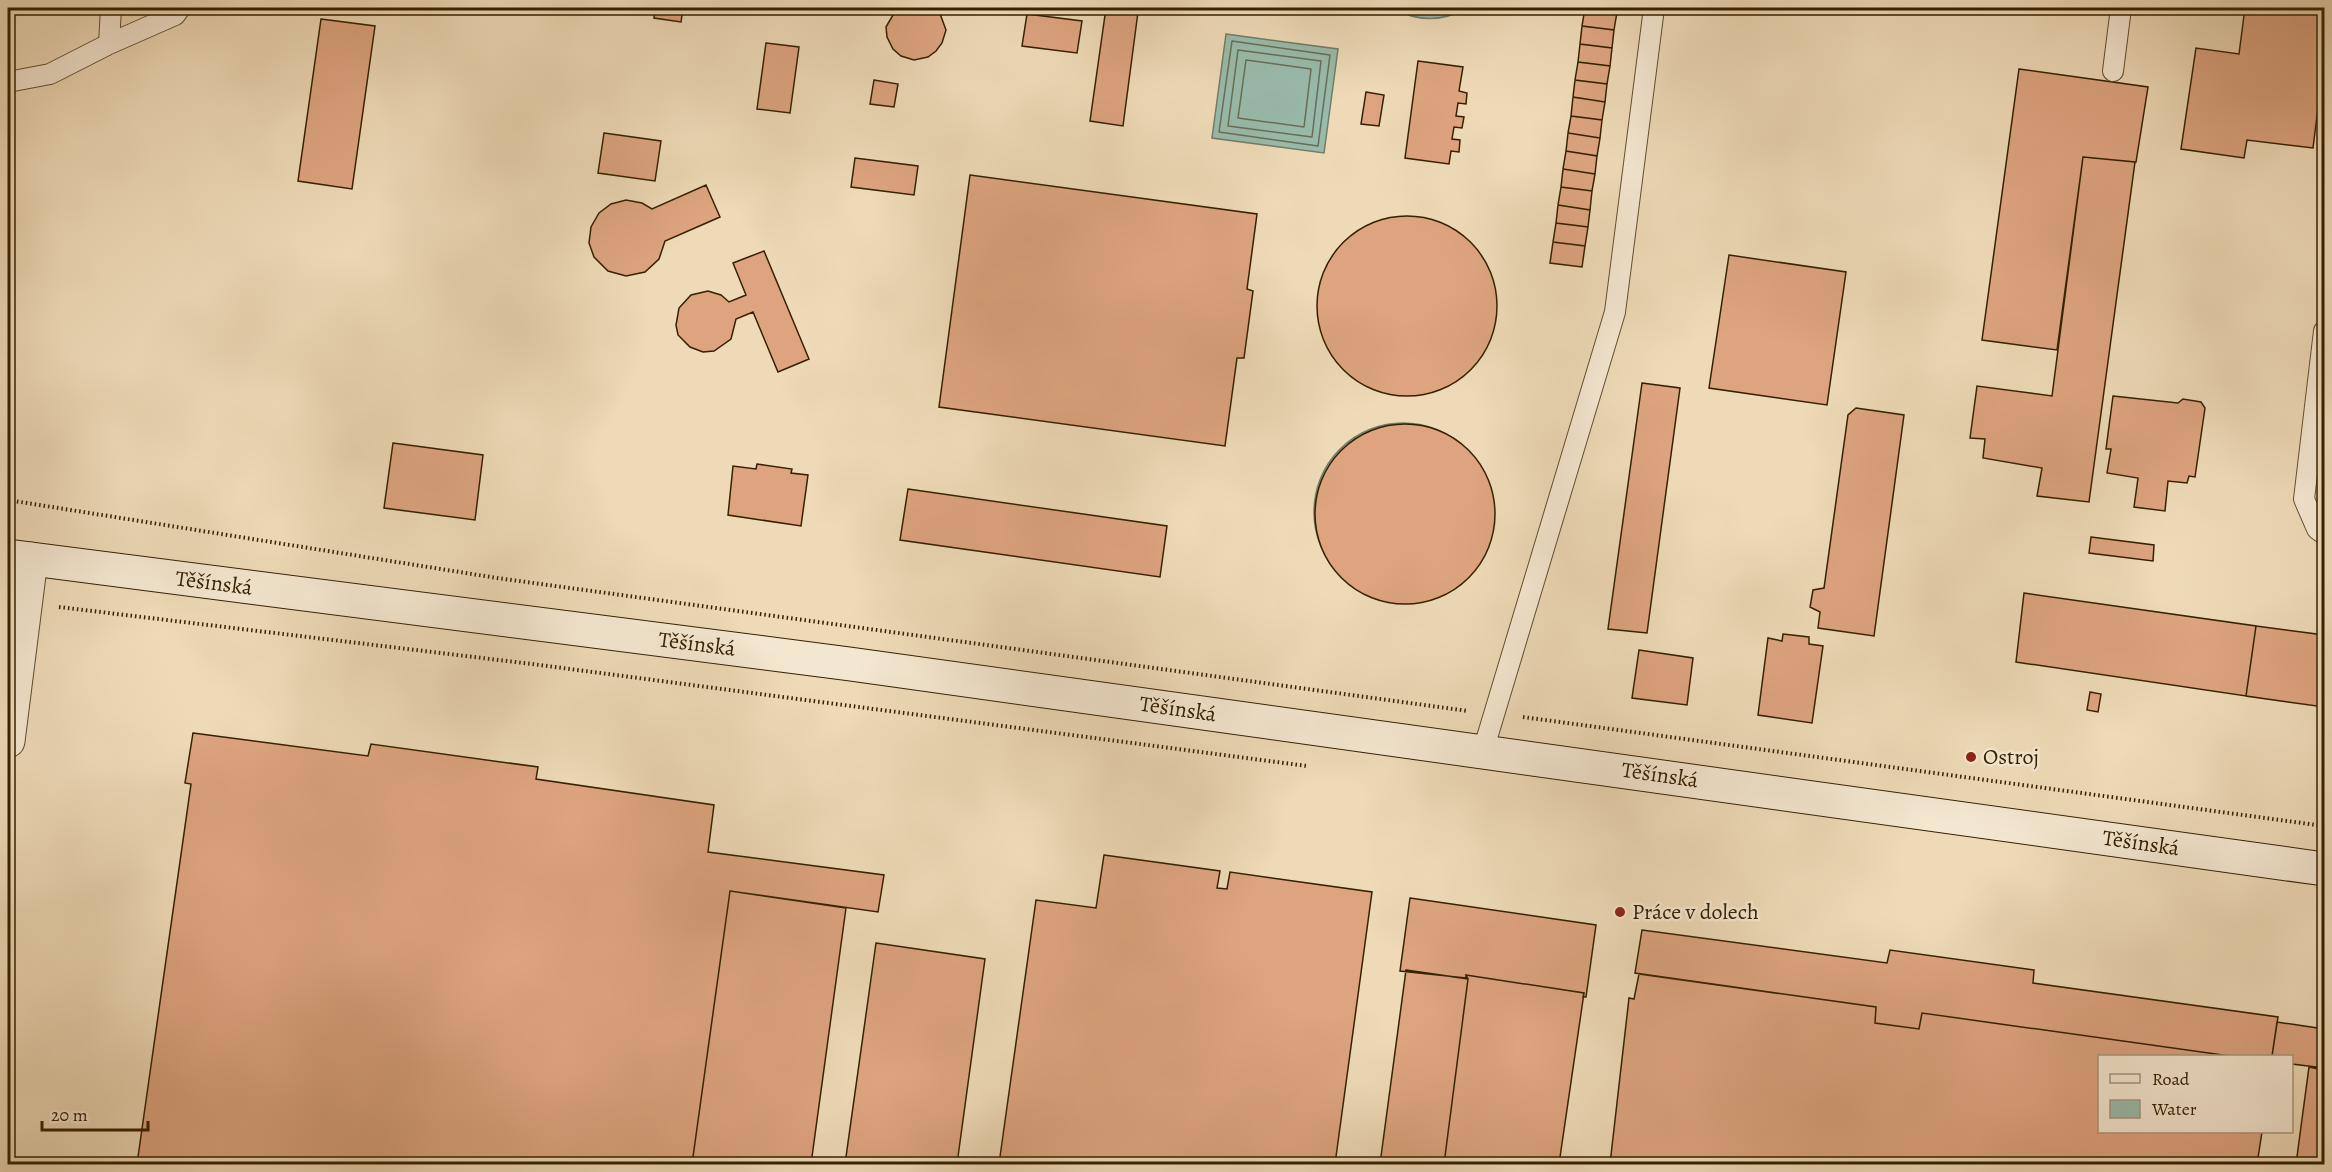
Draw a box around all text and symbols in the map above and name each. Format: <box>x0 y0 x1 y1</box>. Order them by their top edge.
street label: Těšínská <box>174 563 255 603</box>
street label: Těšínská <box>657 624 738 664</box>
street label: Těšínská <box>1138 689 1219 729</box>
place label: Ostroj <box>1983 742 2039 772</box>
marker: Ostroj <box>1964 750 1978 764</box>
street label: Těšínská <box>1620 755 1701 795</box>
street label: Těšínská <box>2101 823 2182 863</box>
place label: Práce v dolech <box>1632 897 1759 927</box>
marker: Práce v dolech <box>1613 905 1627 919</box>
legend <box>2098 1055 2293 1133</box>
text: Road <box>2152 1067 2190 1091</box>
scale bar <box>42 1094 148 1132</box>
text: Water <box>2151 1097 2197 1121</box>
text: 20 m <box>51 1103 88 1127</box>

